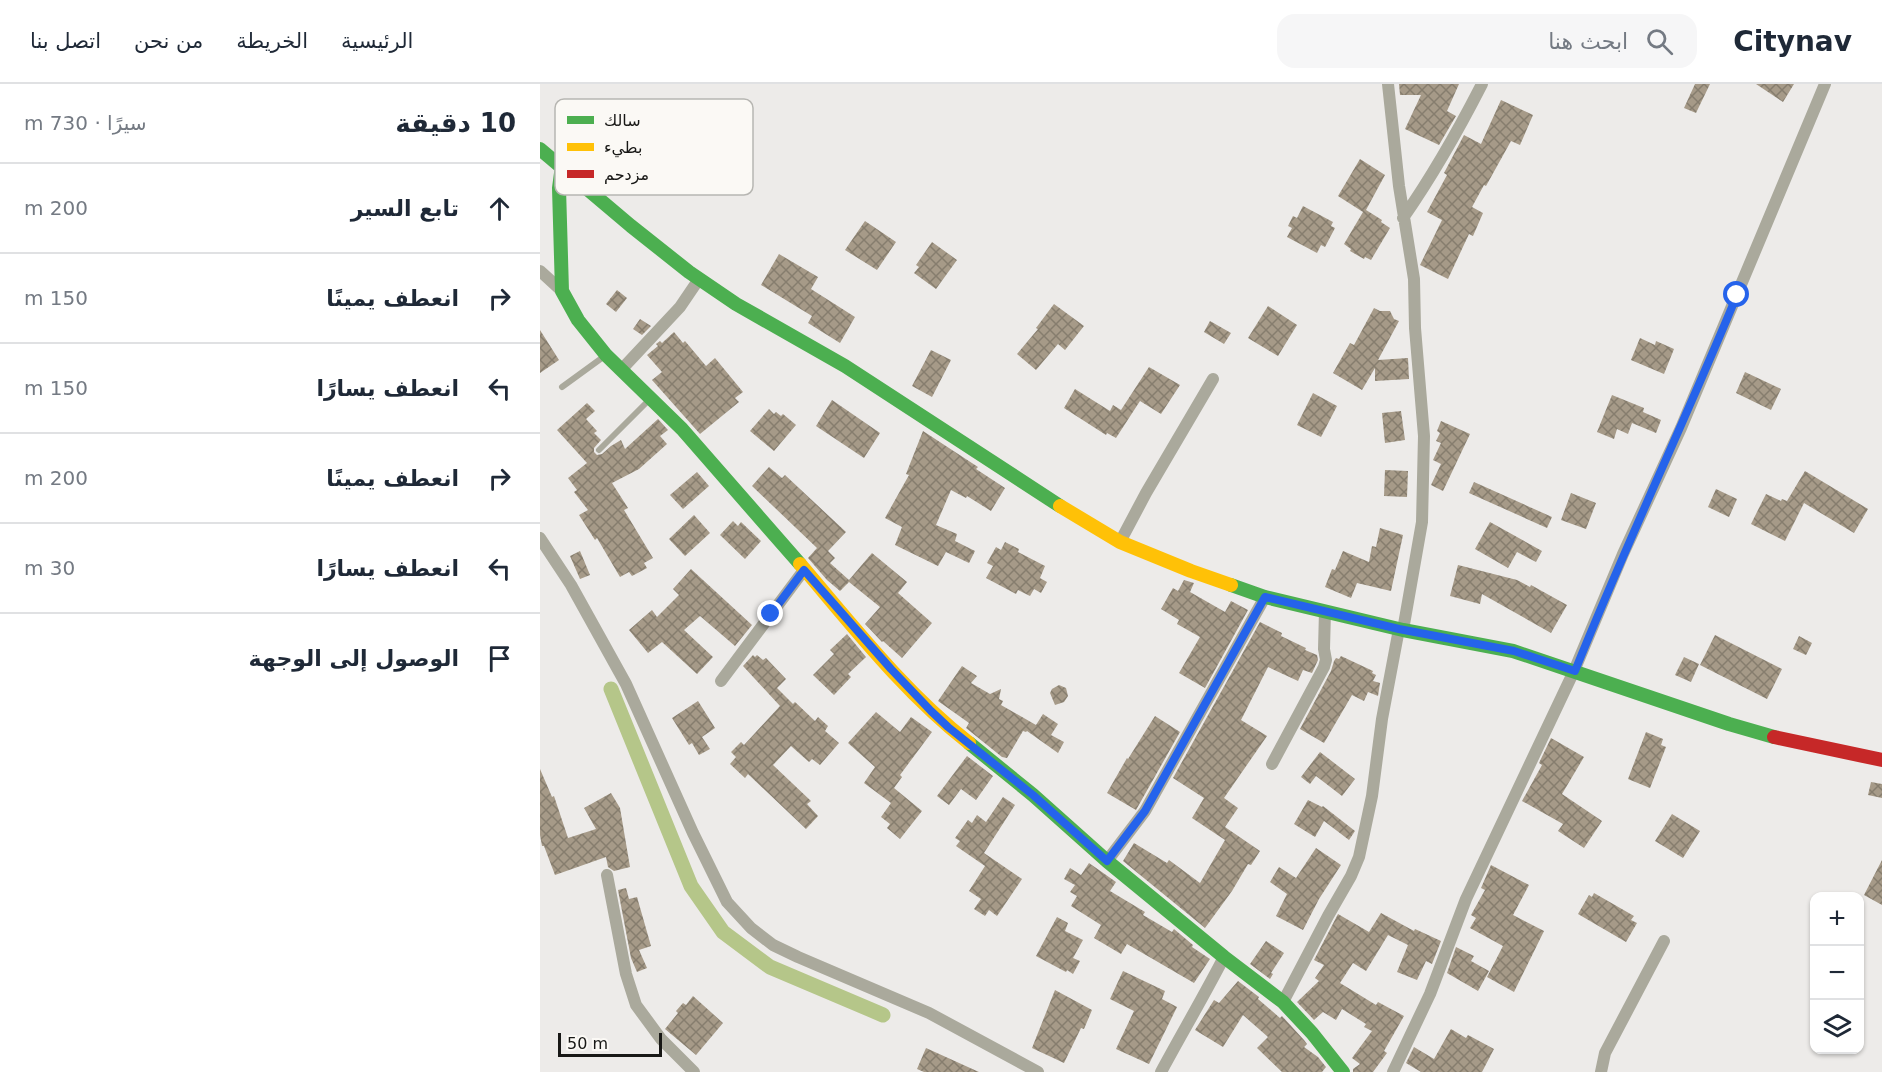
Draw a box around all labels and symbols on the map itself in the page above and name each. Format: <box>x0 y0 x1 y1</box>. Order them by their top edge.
legend <box>555 99 753 195</box>
text: سالك <box>604 111 641 130</box>
text: بطيء <box>604 138 642 158</box>
text: مزدحم <box>604 165 649 185</box>
route start <box>1723 281 1749 307</box>
route end <box>757 600 783 626</box>
scale bar <box>558 1030 662 1058</box>

